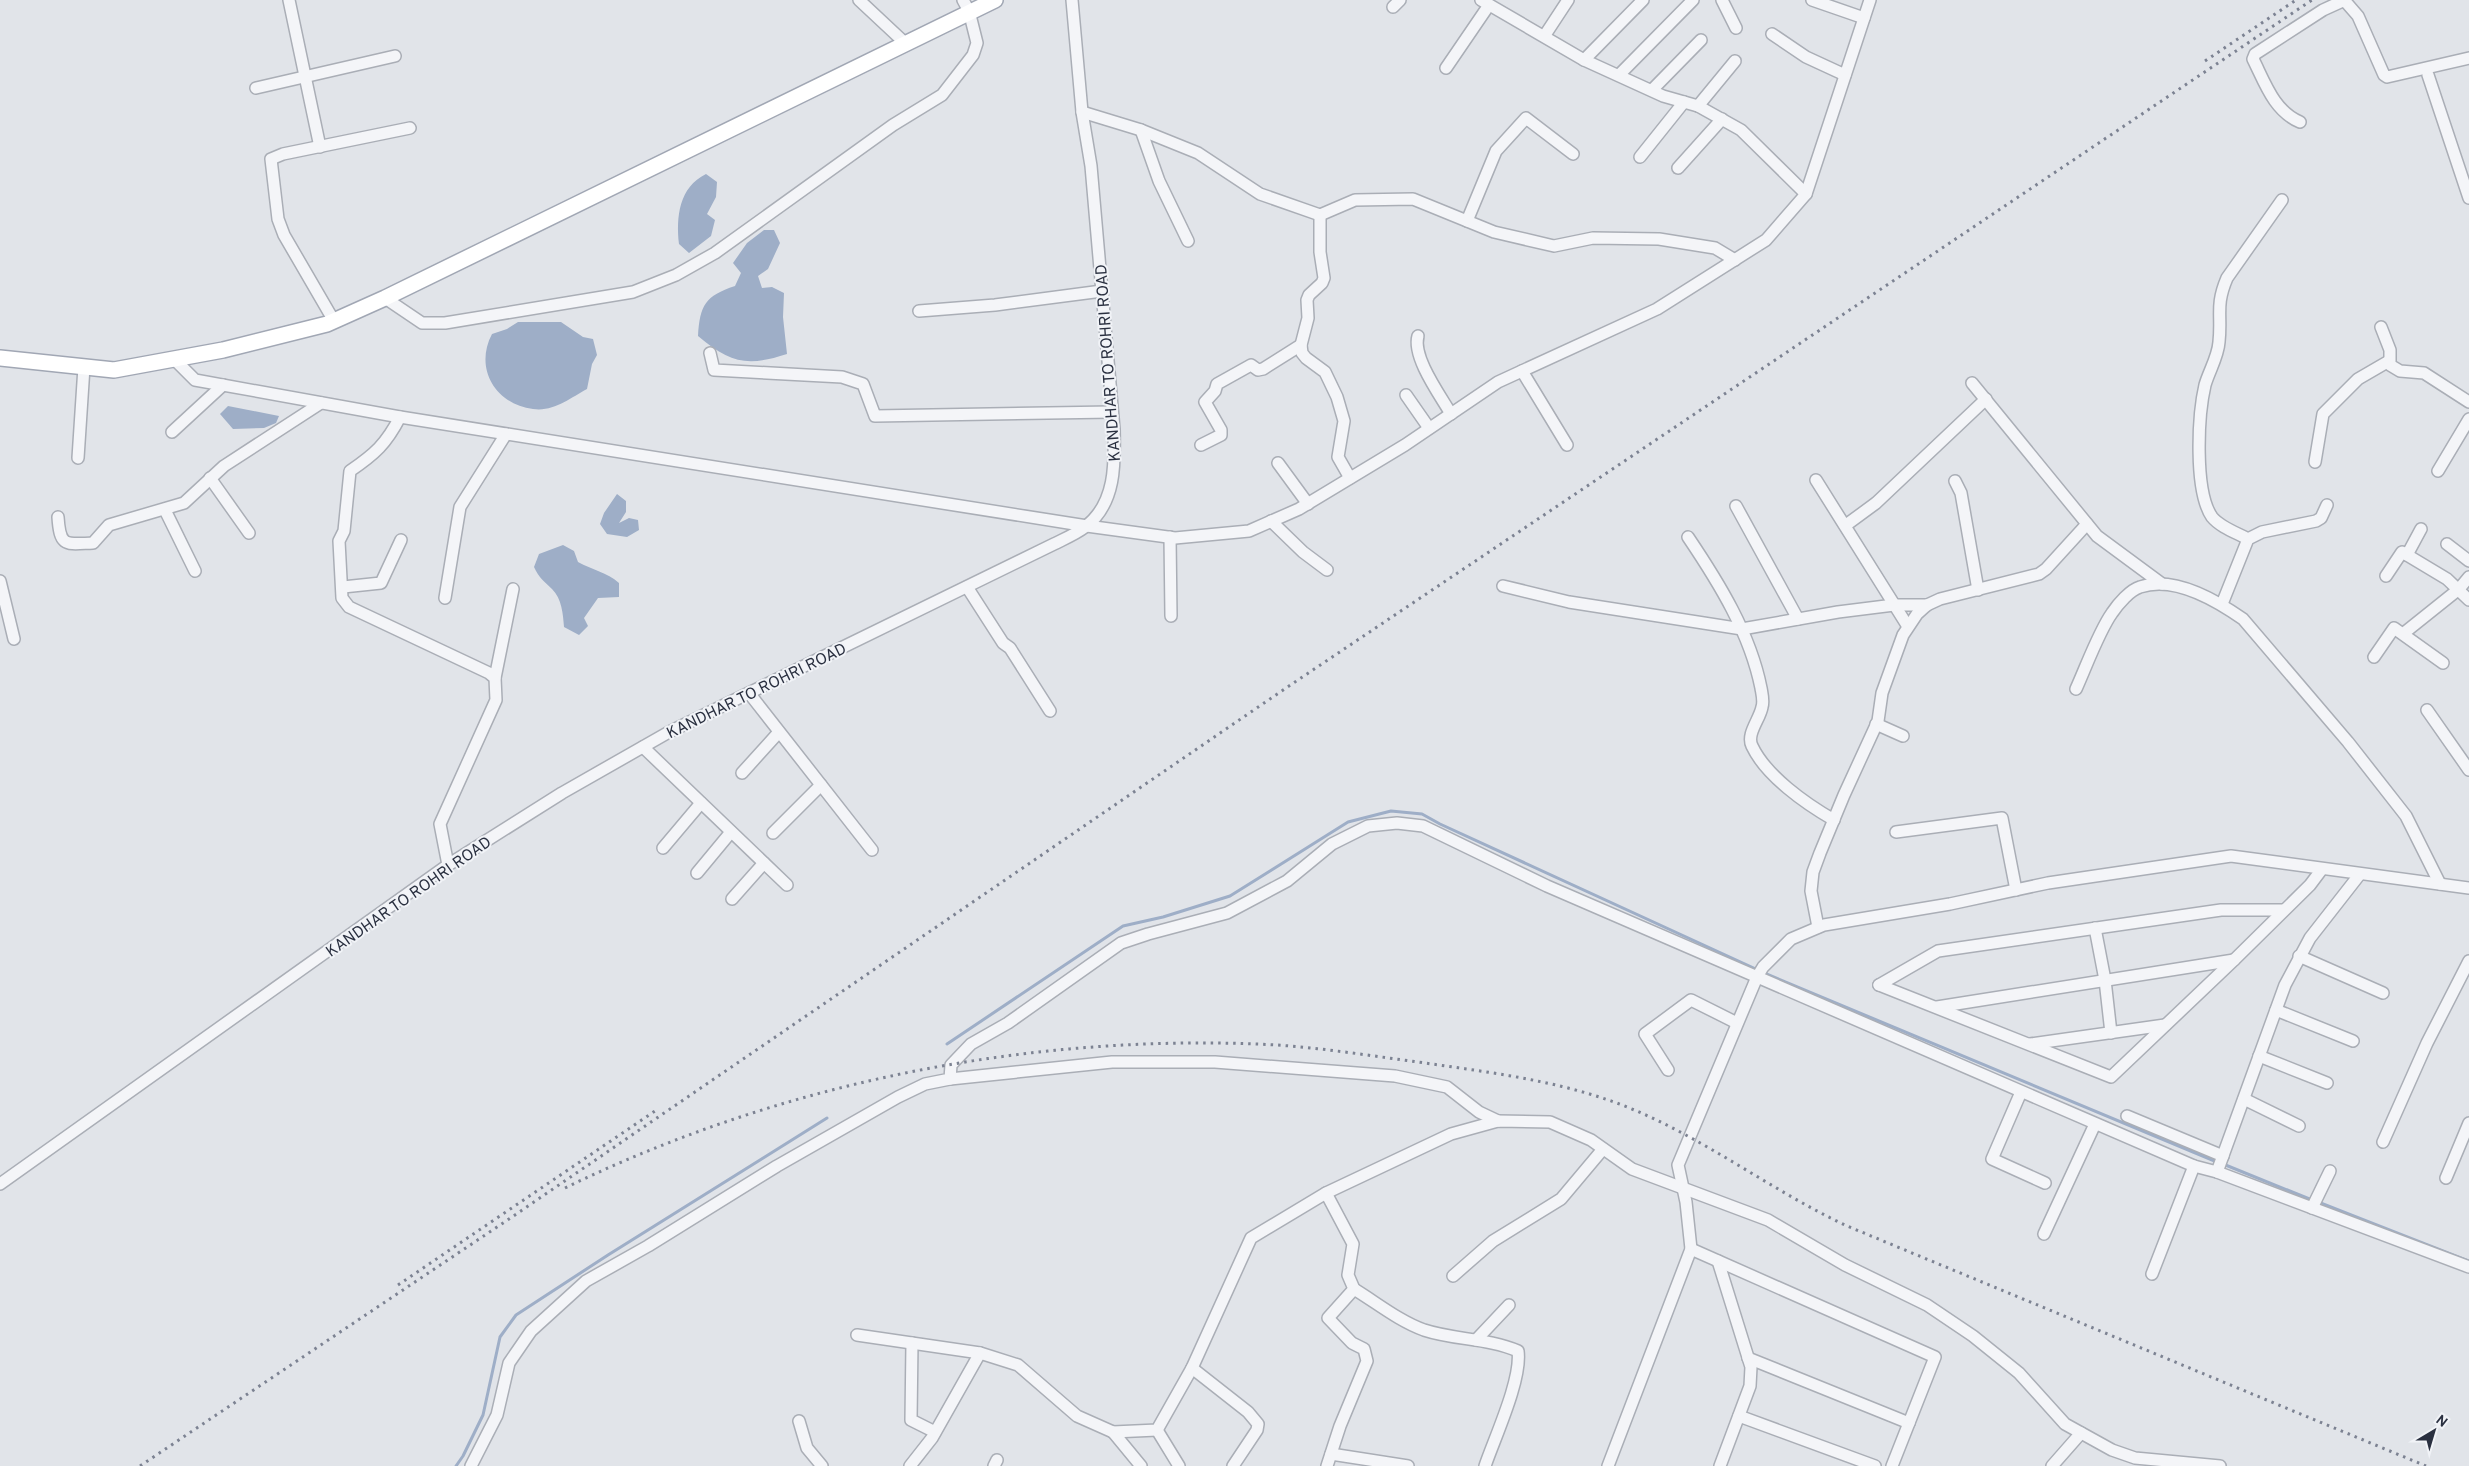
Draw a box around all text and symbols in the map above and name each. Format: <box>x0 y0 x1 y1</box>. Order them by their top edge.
street label: KANDHAR TO ROHRI ROAD <box>1092 264 1126 462</box>
street label: KANDHAR TO ROHRI ROAD <box>664 639 850 744</box>
street label: KANDHAR TO ROHRI ROAD <box>322 833 496 963</box>
north arrow <box>2409 1406 2459 1456</box>
text: N <box>2432 1412 2450 1432</box>

